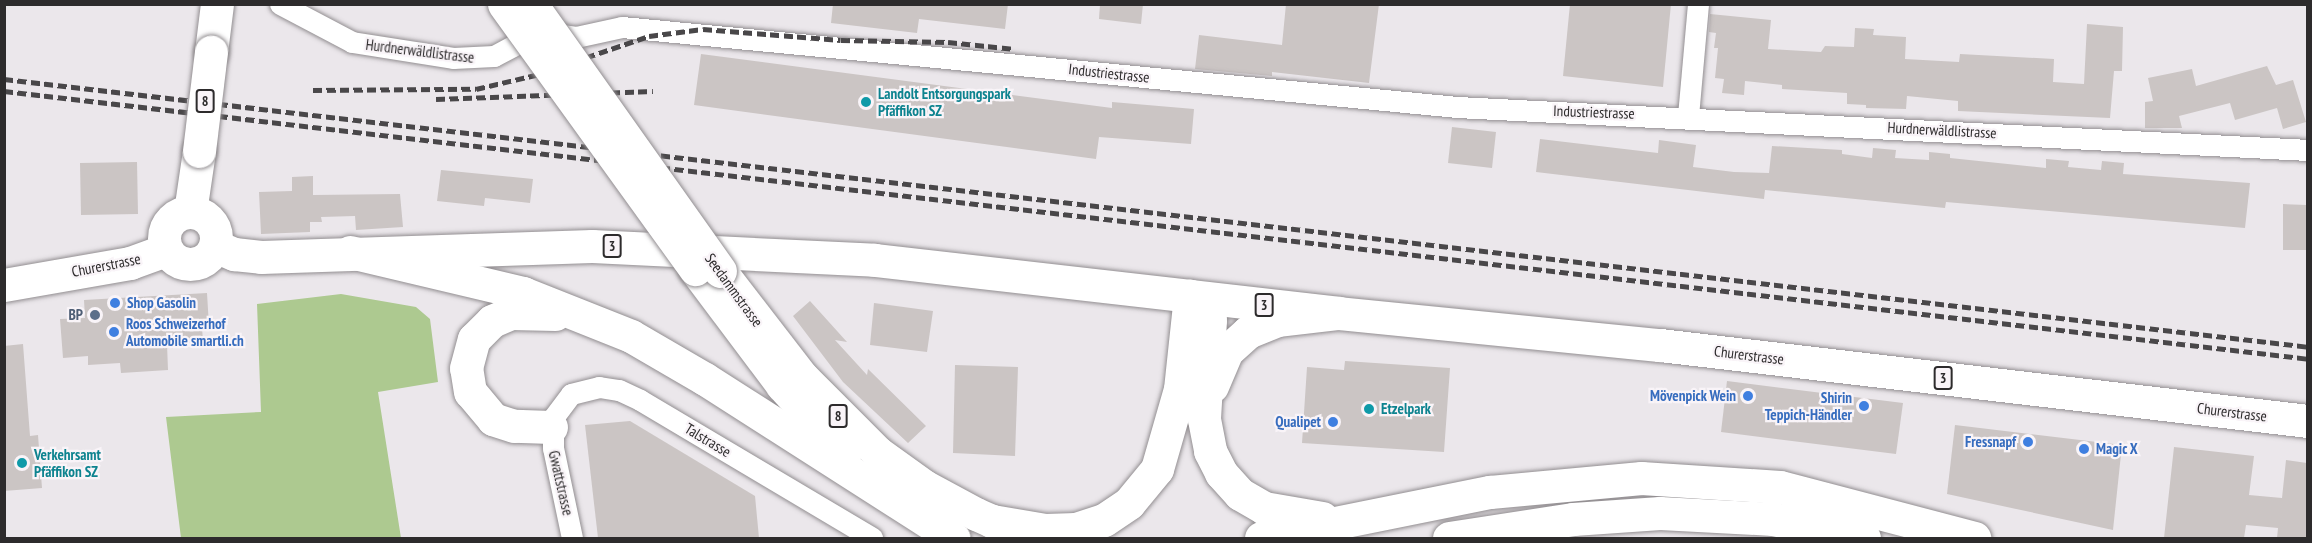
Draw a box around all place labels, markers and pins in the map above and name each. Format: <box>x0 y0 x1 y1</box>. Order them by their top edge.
place label: Landolt Entsorgungspark Pfäffikon SZ <box>878 84 1011 119</box>
marker: Landolt Entsorgungspark Pfäffikon SZ <box>859 95 873 109</box>
place label: Shop Gasolin <box>127 294 196 312</box>
marker: Shop Gasolin <box>108 296 122 310</box>
place label: BP <box>68 306 83 324</box>
marker: BP <box>88 308 102 322</box>
place label: Roos Schweizerhof Automobile smartli.ch <box>126 314 244 349</box>
marker: Roos Schweizerhof Automobile smartli.ch <box>107 325 121 339</box>
place label: Mövenpick Wein <box>1649 387 1736 405</box>
place label: Shirin Teppich-Händler <box>1765 388 1852 423</box>
marker: Mövenpick Wein <box>1741 389 1755 403</box>
marker: Shirin Teppich-Händler <box>1857 399 1871 413</box>
place label: Etzelpark <box>1381 400 1431 418</box>
marker: Etzelpark <box>1362 402 1376 416</box>
place label: Qualipet <box>1275 413 1321 431</box>
marker: Qualipet <box>1326 415 1340 429</box>
place label: Fressnapf <box>1965 433 2016 451</box>
marker: Fressnapf <box>2021 435 2035 449</box>
place label: Magic X <box>2096 440 2138 458</box>
marker: Magic X <box>2077 442 2091 456</box>
place label: Verkehrsamt Pfäffikon SZ <box>34 445 101 480</box>
marker: Verkehrsamt Pfäffikon SZ <box>15 456 29 470</box>

